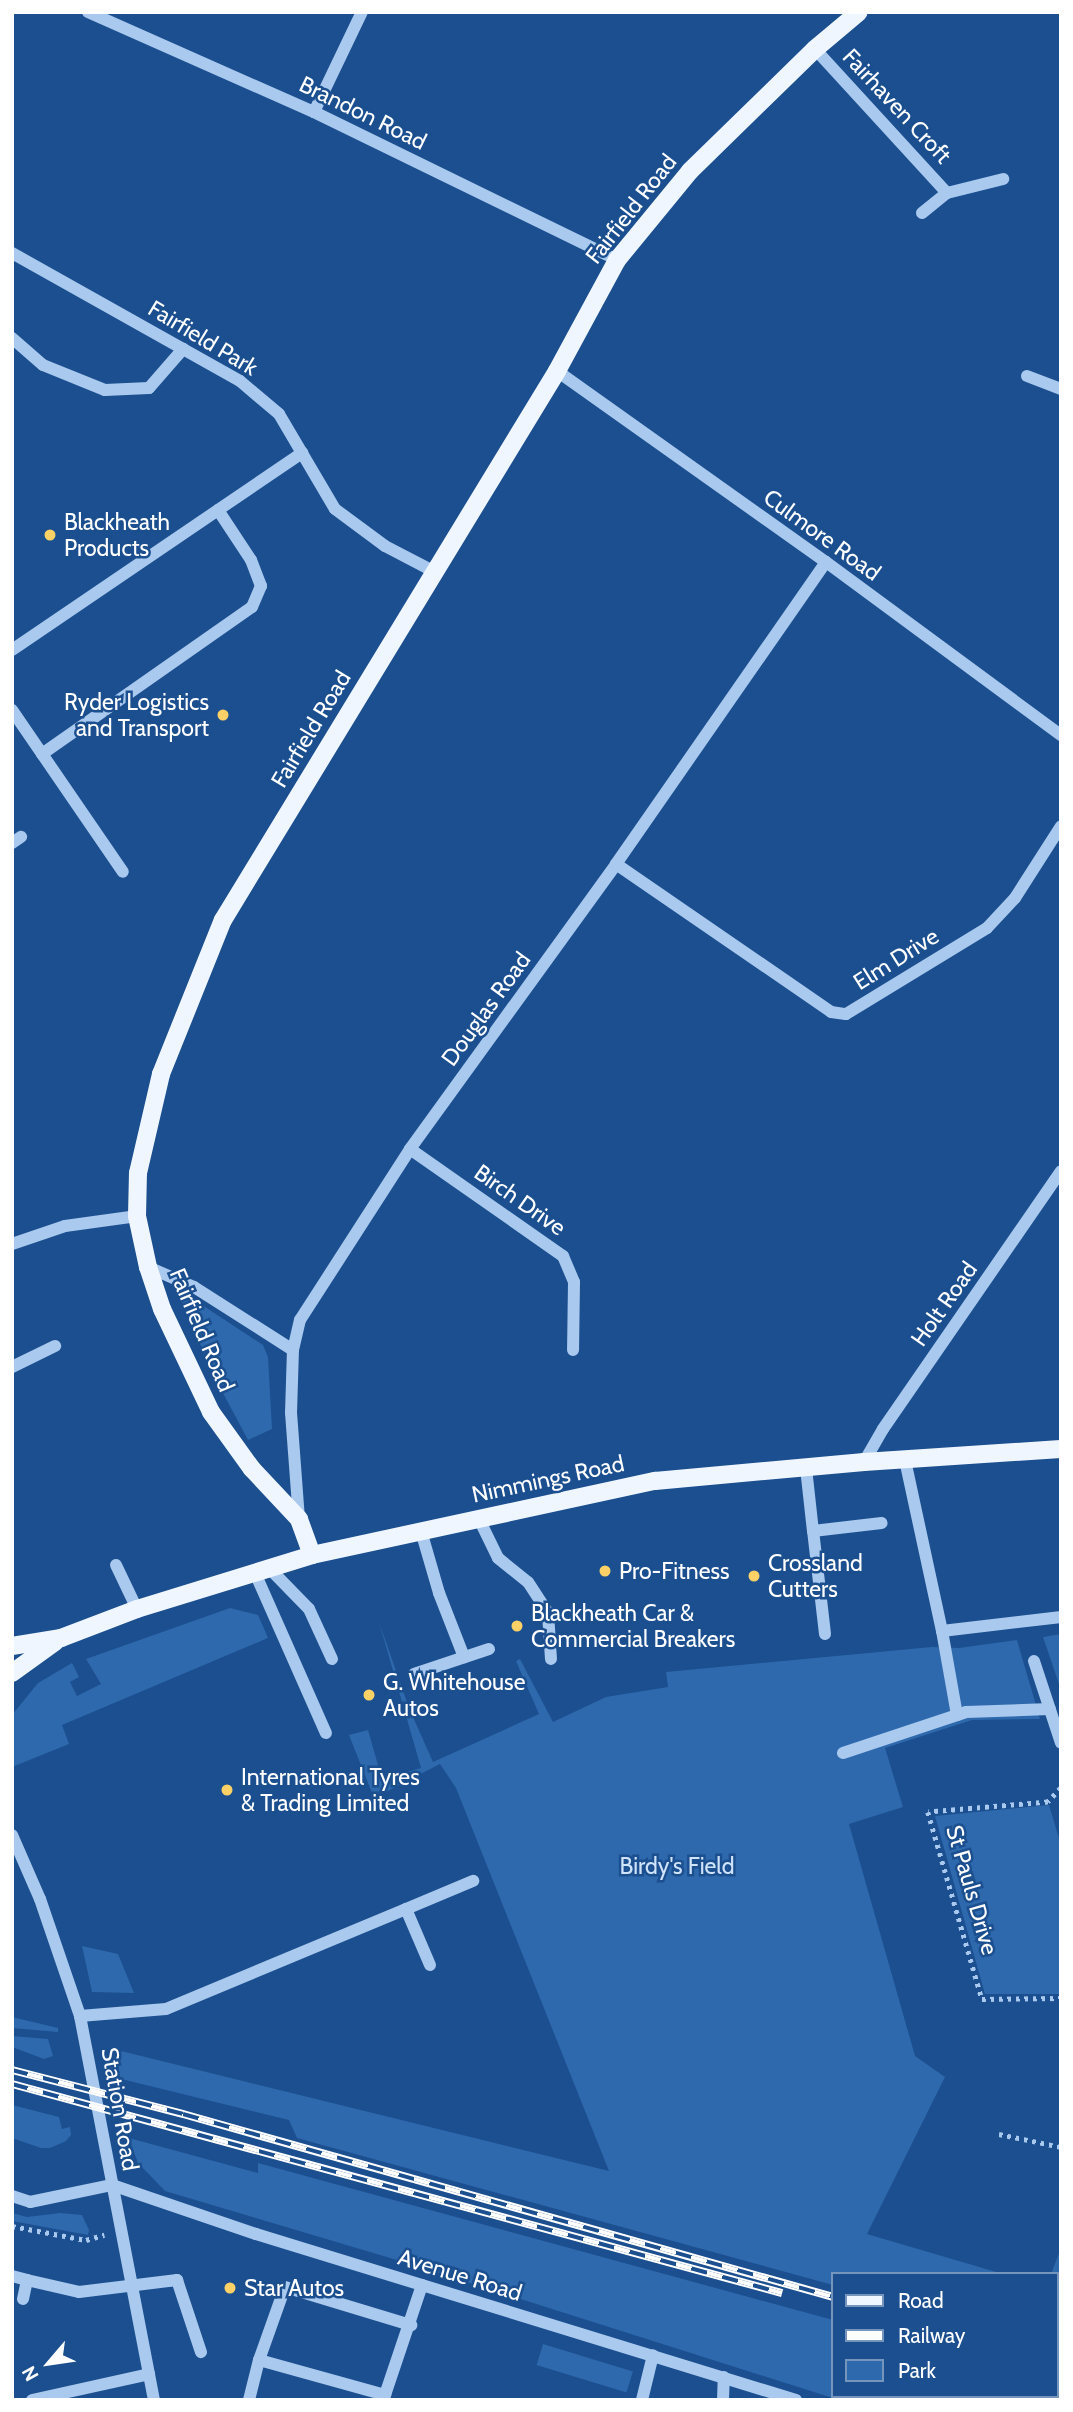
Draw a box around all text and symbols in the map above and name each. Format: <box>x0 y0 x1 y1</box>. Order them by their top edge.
street label: Fairhaven Croft <box>837 43 957 169</box>
street label: Brandon Road <box>295 70 431 156</box>
street label: Fairfield Road <box>580 149 682 269</box>
street label: Fairfield Park <box>143 295 263 381</box>
street label: Culmore Road <box>758 483 886 587</box>
place label: Blackheath Products <box>64 508 170 562</box>
marker: Blackheath Products <box>42 527 58 543</box>
street label: Fairfield Road <box>265 666 357 792</box>
place label: Ryder Logistics and Transport <box>64 688 209 742</box>
marker: Ryder Logistics and Transport <box>215 707 231 723</box>
street label: Elm Drive <box>848 922 944 996</box>
street label: Douglas Road <box>436 947 536 1071</box>
street label: Birch Drive <box>469 1159 571 1241</box>
street label: Holt Road <box>905 1256 983 1352</box>
street label: Fairfield Road <box>164 1264 240 1396</box>
street label: Nimmings Road <box>469 1449 627 1509</box>
place label: Crossland Cutters <box>768 1549 863 1603</box>
place label: Pro-Fitness <box>619 1557 730 1585</box>
marker: Pro-Fitness <box>597 1563 613 1579</box>
marker: Crossland Cutters <box>746 1568 762 1584</box>
place label: Blackheath Car & Commercial Breakers <box>531 1599 735 1653</box>
marker: Blackheath Car & Commercial Breakers <box>509 1618 525 1634</box>
place label: G. Whitehouse Autos <box>383 1668 525 1722</box>
marker: G. Whitehouse Autos <box>361 1687 377 1703</box>
place label: International Tyres & Trading Limited <box>241 1763 420 1817</box>
marker: International Tyres & Trading Limited <box>219 1782 235 1798</box>
street label: St Pauls Drive <box>940 1822 1004 1958</box>
park label: Birdy's Field <box>620 1852 734 1880</box>
street label: Station Road <box>96 2045 144 2173</box>
street label: Avenue Road <box>395 2243 525 2307</box>
legend <box>832 2272 1059 2398</box>
place label: Star Autos <box>244 2274 344 2302</box>
marker: Star Autos <box>222 2280 238 2296</box>
text: Road <box>898 2288 944 2313</box>
text: Railway <box>898 2323 965 2348</box>
north arrow <box>14 2328 84 2398</box>
text: Park <box>898 2358 936 2383</box>
text: N <box>17 2362 44 2385</box>

